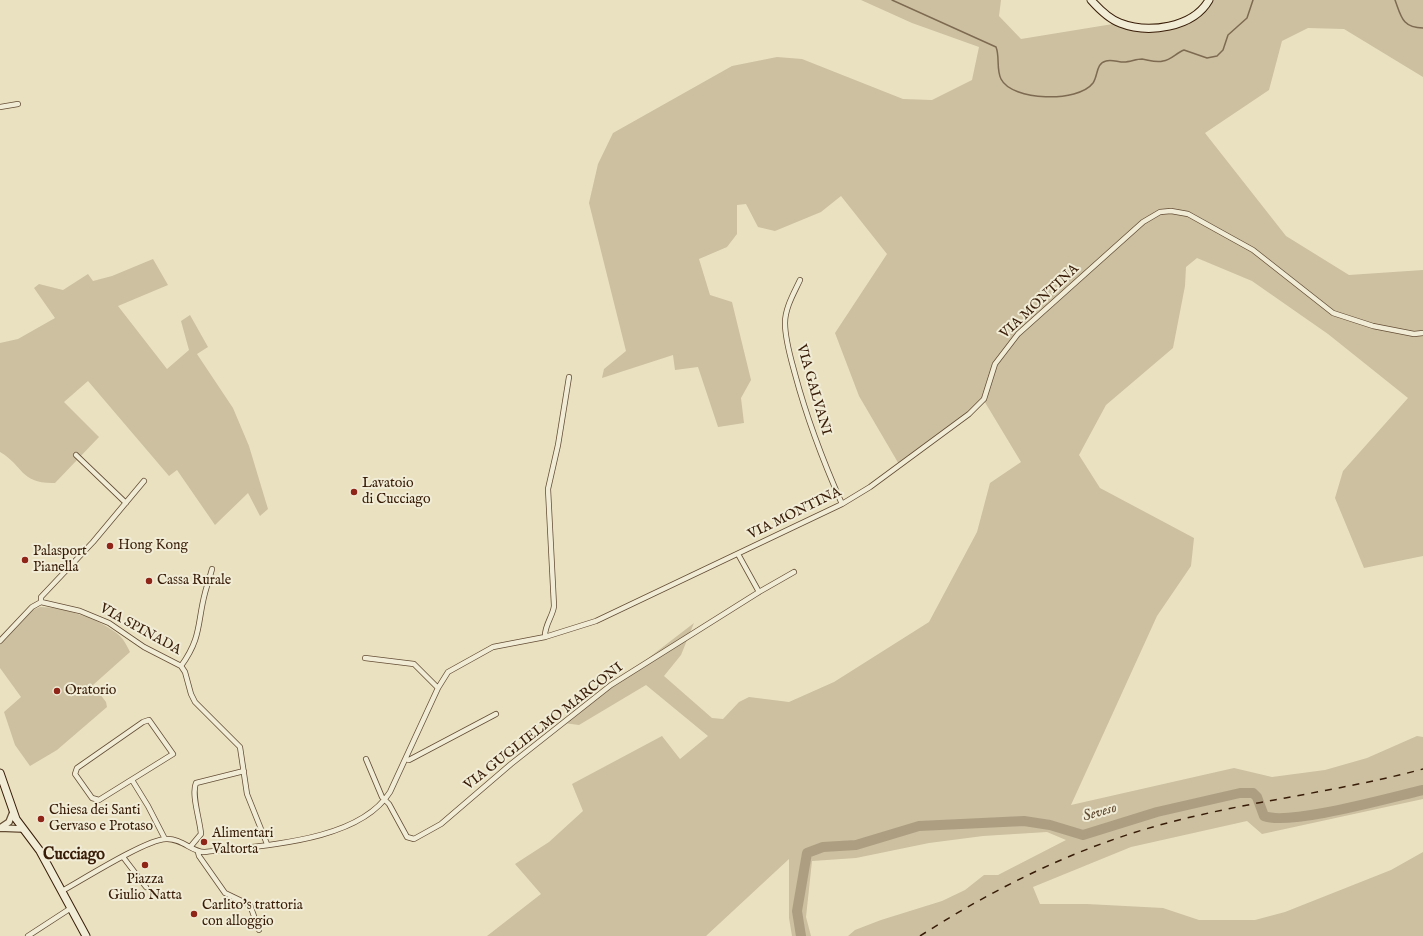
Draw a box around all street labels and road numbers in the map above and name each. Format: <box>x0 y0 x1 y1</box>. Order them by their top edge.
street label: VIA MONTINA <box>997 261 1083 343</box>
street label: VIA GALVANI <box>792 343 834 437</box>
street label: VIA MONTINA <box>746 484 844 544</box>
street label: VIA SPINADA <box>96 601 184 659</box>
street label: VIA GUGLIELMO MARCONI <box>461 660 627 794</box>

